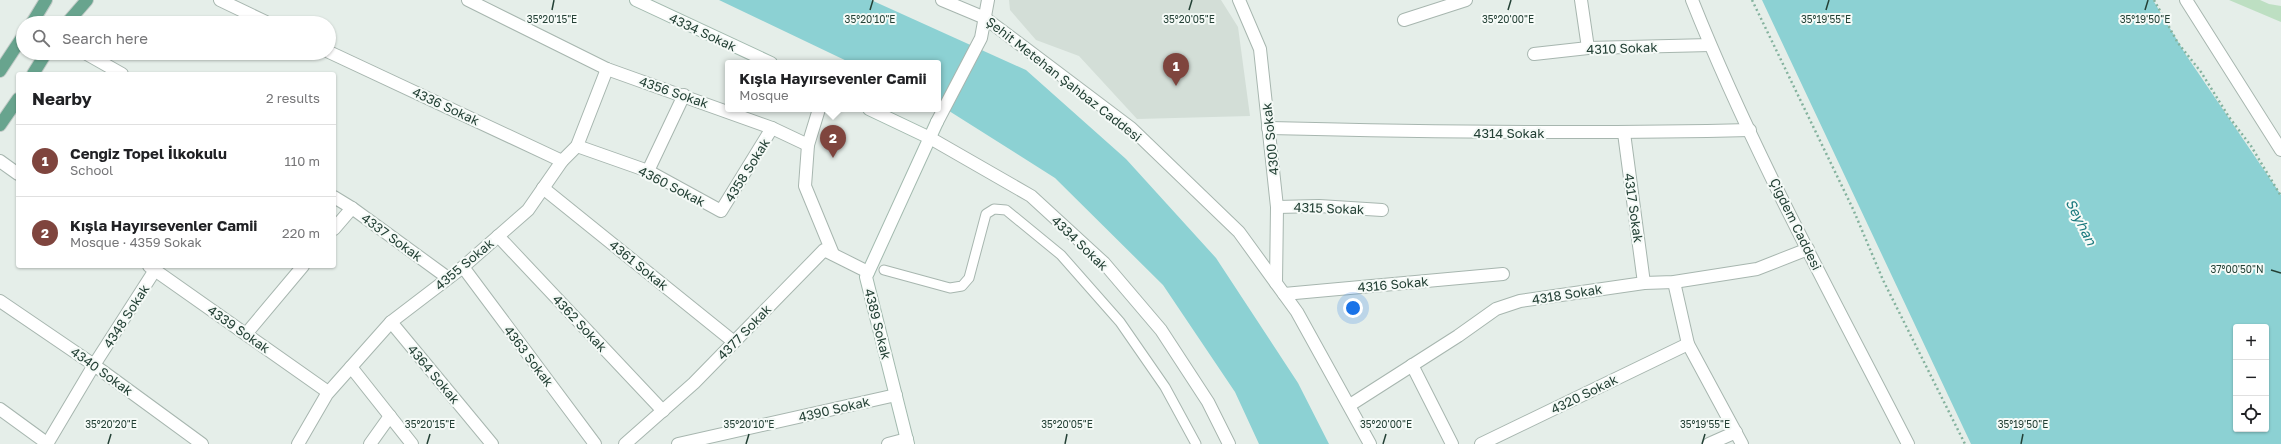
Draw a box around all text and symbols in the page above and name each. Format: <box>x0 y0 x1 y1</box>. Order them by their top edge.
street label: 4334 Sokak <box>667 9 740 55</box>
text: 35°20'15"E <box>527 13 577 25</box>
text: 35°20'10"E <box>845 13 895 25</box>
street label: Şehit Metehan Şahbaz Caddesi <box>983 13 1145 145</box>
text: 35°20'05"E <box>1163 13 1215 25</box>
text: 35°20'00"E <box>1482 13 1534 25</box>
text: 35°19'55"E <box>1801 13 1851 25</box>
text: 35°19'50"E <box>2120 13 2170 25</box>
search box <box>16 16 336 60</box>
icon: search <box>30 27 52 49</box>
text: Search here <box>62 29 148 47</box>
street label: 4310 Sokak <box>1586 39 1658 57</box>
pin: 1 <box>1163 53 1189 86</box>
popup <box>725 60 941 112</box>
text: Kışla Hayırsevenler Camii <box>739 69 927 87</box>
street label: 4356 Sokak <box>637 73 711 112</box>
street label: 4336 Sokak <box>410 83 483 129</box>
text: Mosque <box>739 87 789 103</box>
text: Nearby <box>32 88 92 109</box>
text: 2 results <box>266 90 320 106</box>
street label: 4300 Sokak <box>1258 101 1282 176</box>
pin: 2 <box>820 125 846 158</box>
street label: 4314 Sokak <box>1473 125 1545 141</box>
street label: 4358 Sokak <box>721 135 773 205</box>
text: Cengiz Topel İlkokulu <box>70 144 227 162</box>
text: 1 <box>42 153 48 169</box>
text: 110 m <box>285 153 320 169</box>
text: School <box>70 162 113 178</box>
street label: 4360 Sokak <box>636 162 709 210</box>
street label: 4317 Sokak <box>1621 172 1647 244</box>
street label: Çiğdem Caddesi <box>1767 175 1825 273</box>
water label: Seyhan <box>2063 196 2101 249</box>
street label: 4315 Sokak <box>1293 199 1365 217</box>
street label: 4337 Sokak <box>358 210 426 265</box>
street label: 4334 Sokak <box>1048 212 1112 274</box>
text: Kışla Hayırsevenler Camii <box>70 216 257 234</box>
text: 2 <box>41 225 49 241</box>
text: 220 m <box>282 225 320 241</box>
text: Mosque · 4359 Sokak <box>70 234 202 250</box>
street label: 4355 Sokak <box>431 234 497 293</box>
street label: 4361 Sokak <box>606 236 672 294</box>
text: 37°00'50"N <box>2210 263 2264 275</box>
street label: 4316 Sokak <box>1357 273 1430 295</box>
street label: 4318 Sokak <box>1531 280 1604 307</box>
street label: 4348 Sokak <box>100 281 153 351</box>
street label: 4389 Sokak <box>861 287 895 362</box>
street label: 4362 Sokak <box>550 291 611 355</box>
your location <box>1343 298 1363 318</box>
street label: 4377 Sokak <box>714 301 775 363</box>
street label: 4339 Sokak <box>205 302 274 357</box>
street label: 4363 Sokak <box>501 322 558 390</box>
map controls <box>2233 324 2269 432</box>
button: + <box>2233 324 2269 360</box>
street label: 4364 Sokak <box>405 341 464 407</box>
street label: 4340 Sokak <box>68 343 137 399</box>
button: − <box>2233 360 2269 396</box>
street label: 4320 Sokak <box>1548 371 1621 417</box>
street label: 4390 Sokak <box>797 393 872 425</box>
button: locate <box>2233 396 2269 432</box>
text: 35°20'20"E <box>85 418 137 430</box>
text: 35°20'15"E <box>405 418 455 430</box>
text: 35°20'10"E <box>724 418 774 430</box>
text: 35°20'05"E <box>1041 418 1093 430</box>
text: 35°20'00"E <box>1360 418 1412 430</box>
text: 35°19'55"E <box>1680 418 1730 430</box>
text: 35°19'50"E <box>1998 418 2048 430</box>

